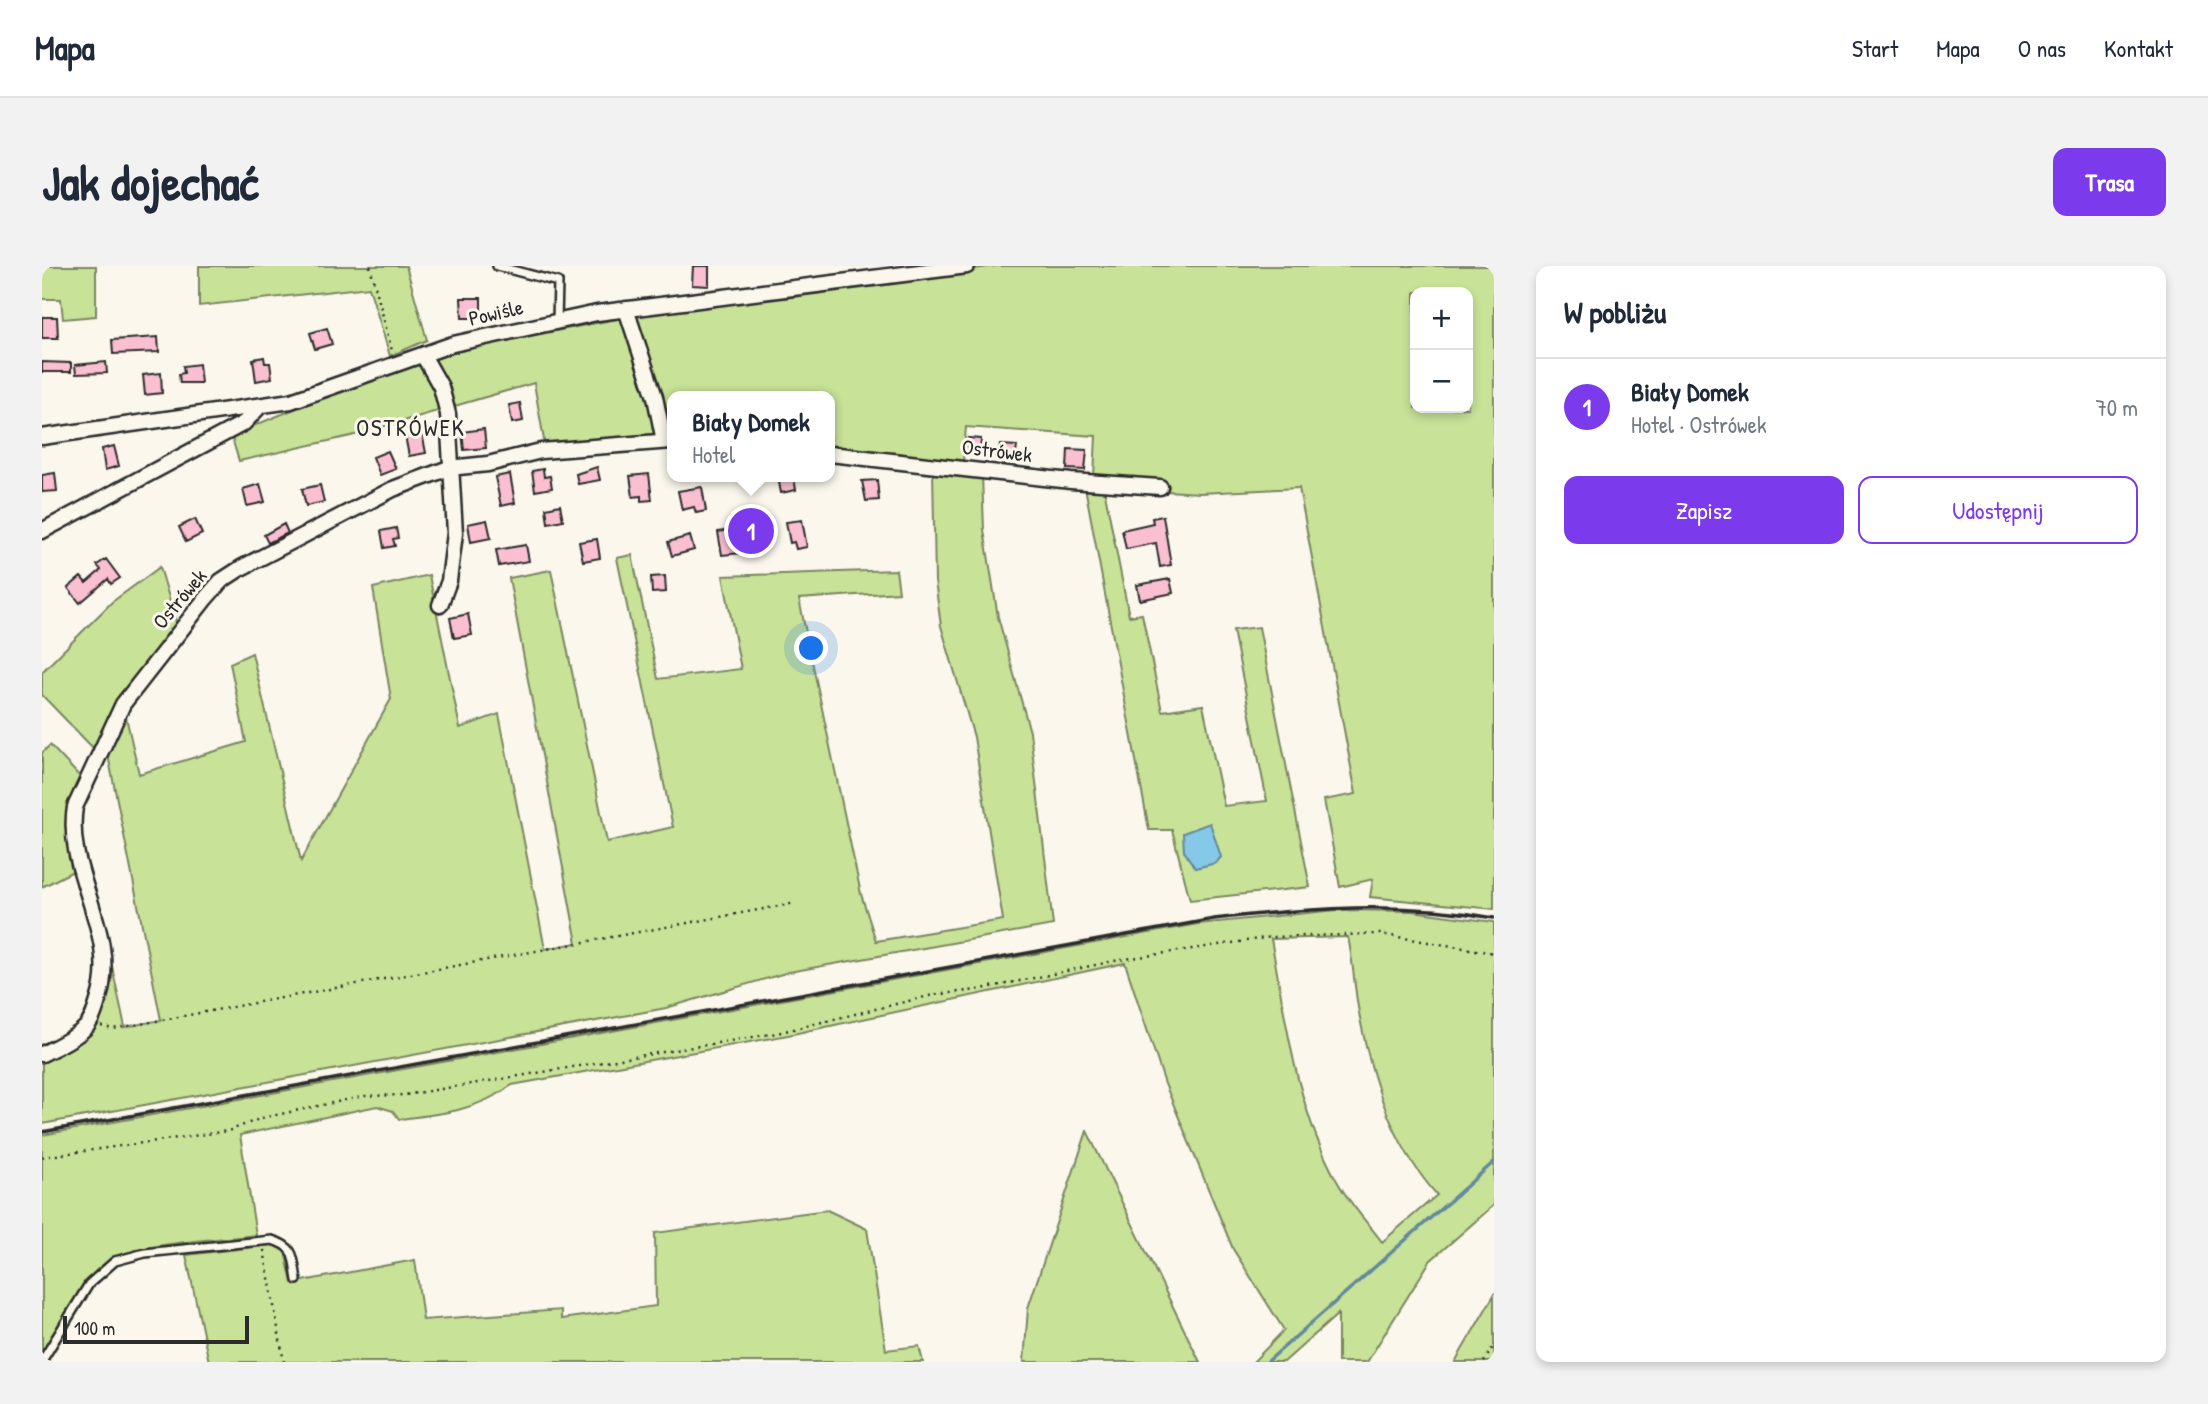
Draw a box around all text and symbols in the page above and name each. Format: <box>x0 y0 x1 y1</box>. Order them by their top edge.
text: Mapa <box>35 26 95 70</box>
text: Start <box>1852 32 1898 64</box>
text: Mapa <box>1936 32 1980 64</box>
text: O nas <box>2018 32 2066 64</box>
text: Kontakt <box>2104 32 2173 64</box>
button: Trasa <box>2053 148 2166 216</box>
text: Jak dojechać <box>42 149 259 215</box>
map controls <box>1410 287 1473 413</box>
button: + <box>1410 287 1473 350</box>
street label: Powiśle <box>466 292 526 333</box>
text: W pobliżu <box>1564 292 1666 332</box>
button: − <box>1410 350 1473 413</box>
text: Biały Domek <box>1631 374 1749 409</box>
popup <box>667 391 835 482</box>
text: 1 <box>1583 392 1591 423</box>
text: 70 m <box>2095 392 2138 423</box>
text: Biały Domek <box>692 404 810 439</box>
text: Hotel · Ostrówek <box>1631 409 1766 440</box>
district label: OSTRÓWEK <box>356 412 466 443</box>
street label: Ostrówek <box>960 432 1034 469</box>
text: Hotel <box>692 439 735 470</box>
button: Zapisz <box>1564 476 1844 544</box>
button: Udostępnij <box>1858 476 2138 544</box>
pin: 1 <box>728 505 774 557</box>
street label: Ostrówek <box>146 562 214 635</box>
your location <box>794 631 828 665</box>
scale bar <box>63 1313 248 1345</box>
text: 100 m <box>74 1315 115 1341</box>

